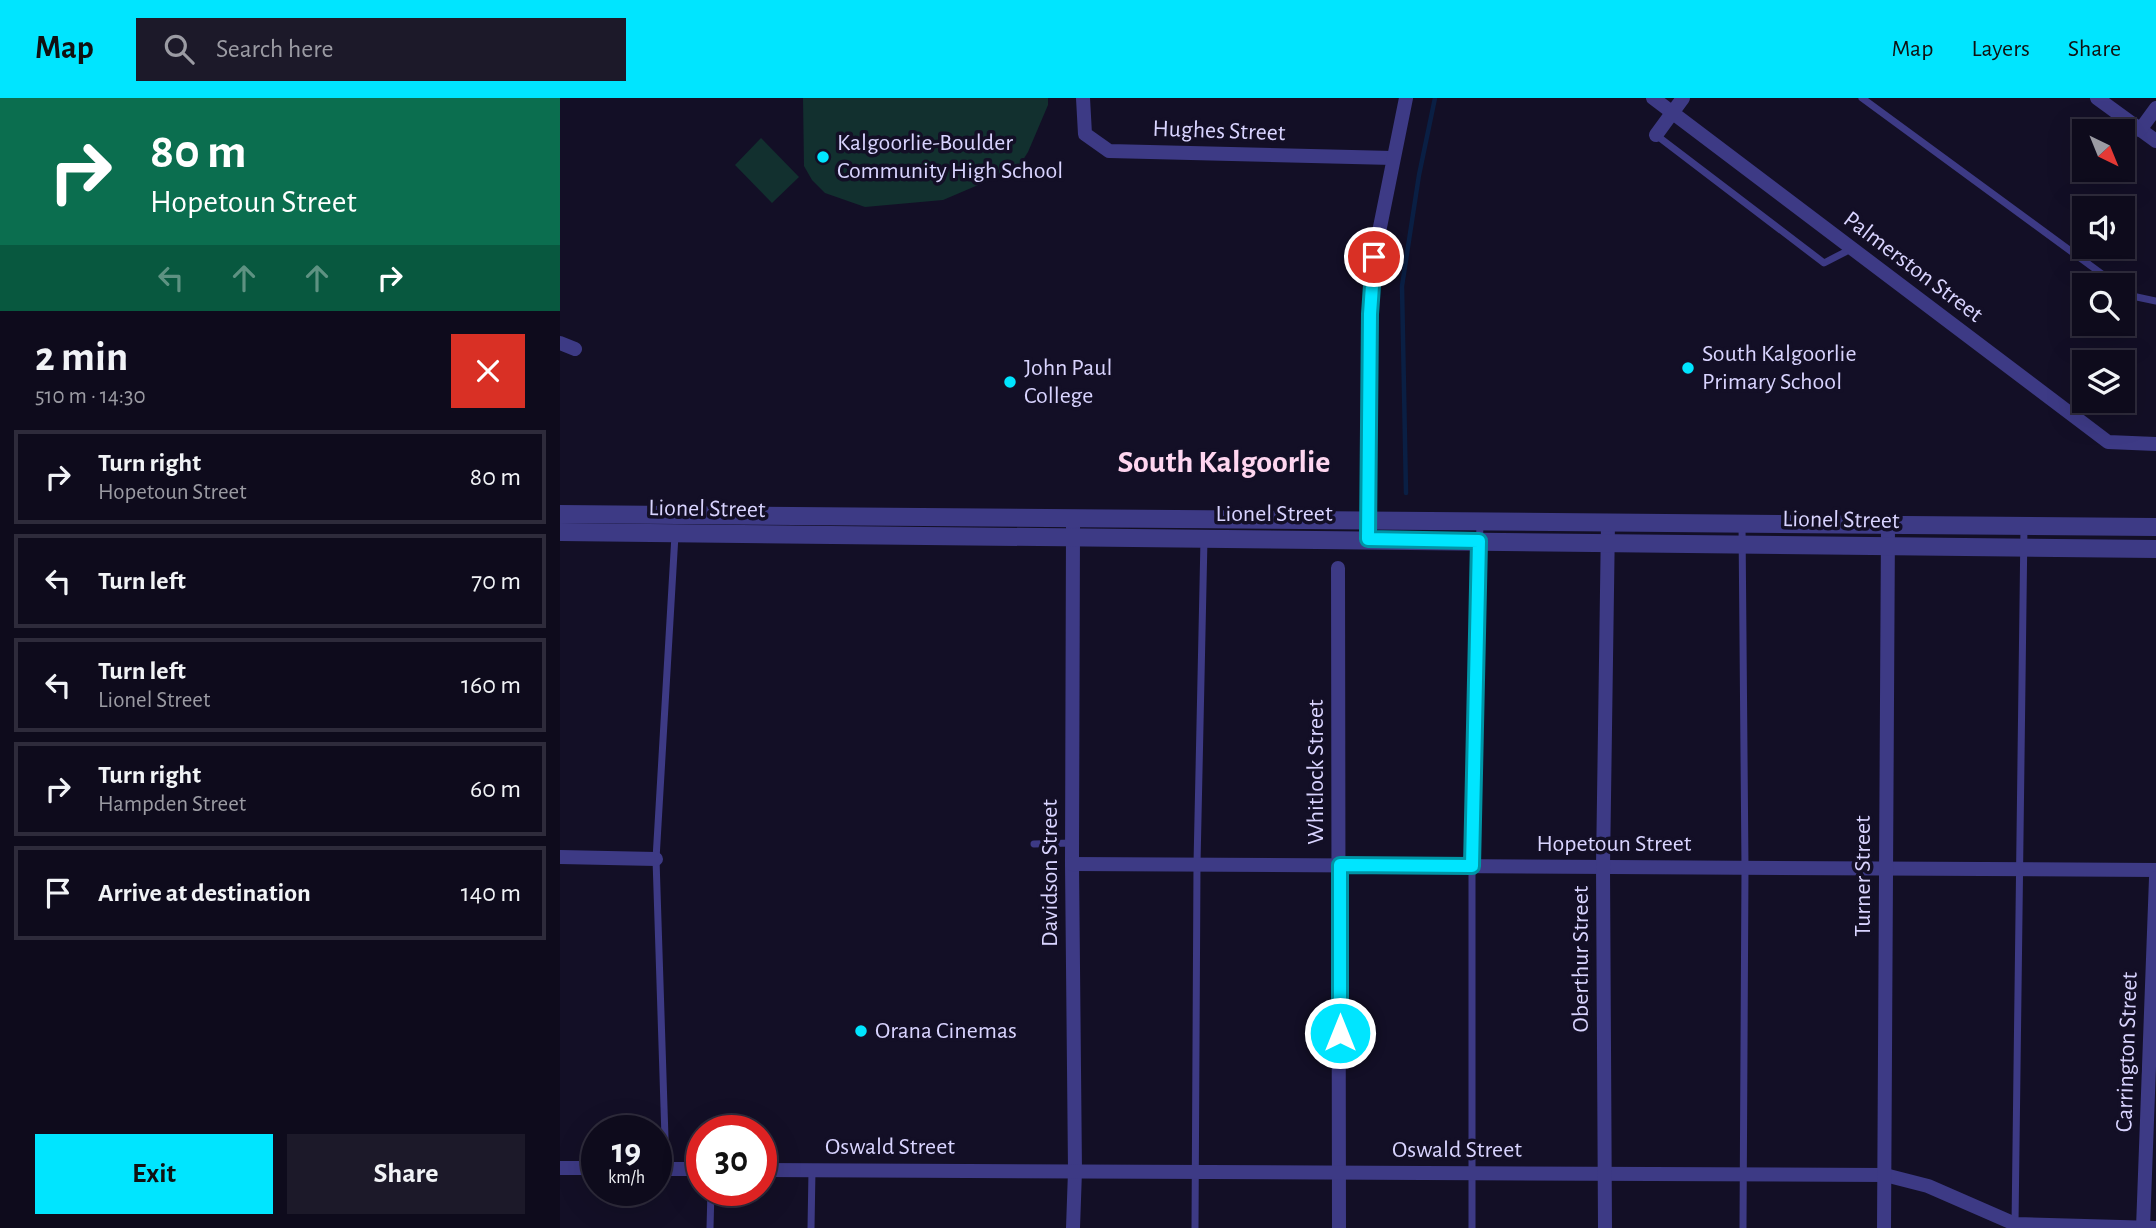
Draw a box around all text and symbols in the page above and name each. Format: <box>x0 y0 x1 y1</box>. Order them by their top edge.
search box <box>136 18 626 81</box>
icon: search <box>160 30 198 68</box>
text: Map <box>35 32 94 65</box>
text: Search here <box>216 36 334 62</box>
text: Map <box>1891 37 1933 61</box>
text: Layers <box>1971 37 2030 61</box>
text: Share <box>2068 37 2121 61</box>
street label: Hughes Street <box>1152 117 1286 145</box>
north arrow <box>2072 119 2135 182</box>
map controls <box>2072 119 2135 413</box>
icon: right <box>35 126 126 217</box>
text: 80 m <box>150 128 247 177</box>
place label: Kalgoorlie-Boulder Community High School <box>837 131 1063 183</box>
marker: Kalgoorlie-Boulder Community High School <box>815 149 831 165</box>
text: Hopetoun Street <box>150 186 357 218</box>
button: sound <box>2072 196 2135 259</box>
street label: Palmerston Street <box>1839 207 1987 327</box>
pin <box>1344 227 1404 287</box>
icon: arrive <box>1355 238 1393 276</box>
icon: left <box>152 259 190 297</box>
icon: ahead <box>225 259 263 297</box>
icon: ahead <box>298 259 336 297</box>
icon: right <box>371 259 409 297</box>
button: search <box>2072 273 2135 336</box>
button: close <box>451 334 525 408</box>
text: 2 min <box>35 336 128 378</box>
place label: South Kalgoorlie Primary School <box>1702 342 1856 394</box>
button: layers <box>2072 350 2135 413</box>
place label: John Paul College <box>1024 356 1112 408</box>
marker: South Kalgoorlie Primary School <box>1680 360 1696 376</box>
marker: John Paul College <box>1002 374 1018 390</box>
text: 510 m · 14:30 <box>35 385 146 408</box>
district label: South Kalgoorlie <box>1118 446 1330 478</box>
text: Turn right <box>98 450 201 476</box>
icon: right <box>39 458 77 496</box>
text: 80 m <box>470 464 521 490</box>
text: Hopetoun Street <box>98 481 247 504</box>
street label: Lionel Street <box>648 496 766 522</box>
street label: Lionel Street <box>1215 502 1333 526</box>
street label: Lionel Street <box>1782 507 1900 533</box>
icon: left <box>39 562 77 600</box>
text: Turn left <box>98 568 186 594</box>
text: 70 m <box>471 568 521 594</box>
text: Turn left <box>98 658 186 684</box>
icon: left <box>39 666 77 704</box>
text: 160 m <box>461 672 521 698</box>
text: Lionel Street <box>98 689 210 712</box>
street label: Whitlock Street <box>1304 699 1328 845</box>
text: Turn right <box>98 762 201 788</box>
icon: right <box>39 770 77 808</box>
text: 60 m <box>470 776 521 802</box>
text: Hampden Street <box>98 793 246 816</box>
street label: Davidson Street <box>1038 799 1062 947</box>
street label: Turner Street <box>1851 815 1875 937</box>
street label: Hopetoun Street <box>1537 832 1692 856</box>
icon: arrive <box>39 874 77 912</box>
text: Arrive at destination <box>98 880 311 906</box>
text: 140 m <box>461 880 521 906</box>
street label: Oberthur Street <box>1569 885 1593 1032</box>
street label: Carrington Street <box>2112 971 2142 1133</box>
position arrow <box>1303 996 1377 1070</box>
place label: Orana Cinemas <box>875 1019 1017 1043</box>
marker: Orana Cinemas <box>853 1023 869 1039</box>
speed limit sign: 30 <box>686 1115 777 1206</box>
button: Exit <box>35 1134 273 1214</box>
button: Share <box>287 1134 525 1214</box>
text: 19 <box>612 1134 641 1169</box>
street label: Oswald Street <box>825 1135 955 1159</box>
street label: Oswald Street <box>1392 1138 1522 1162</box>
text: km/h <box>608 1169 645 1187</box>

